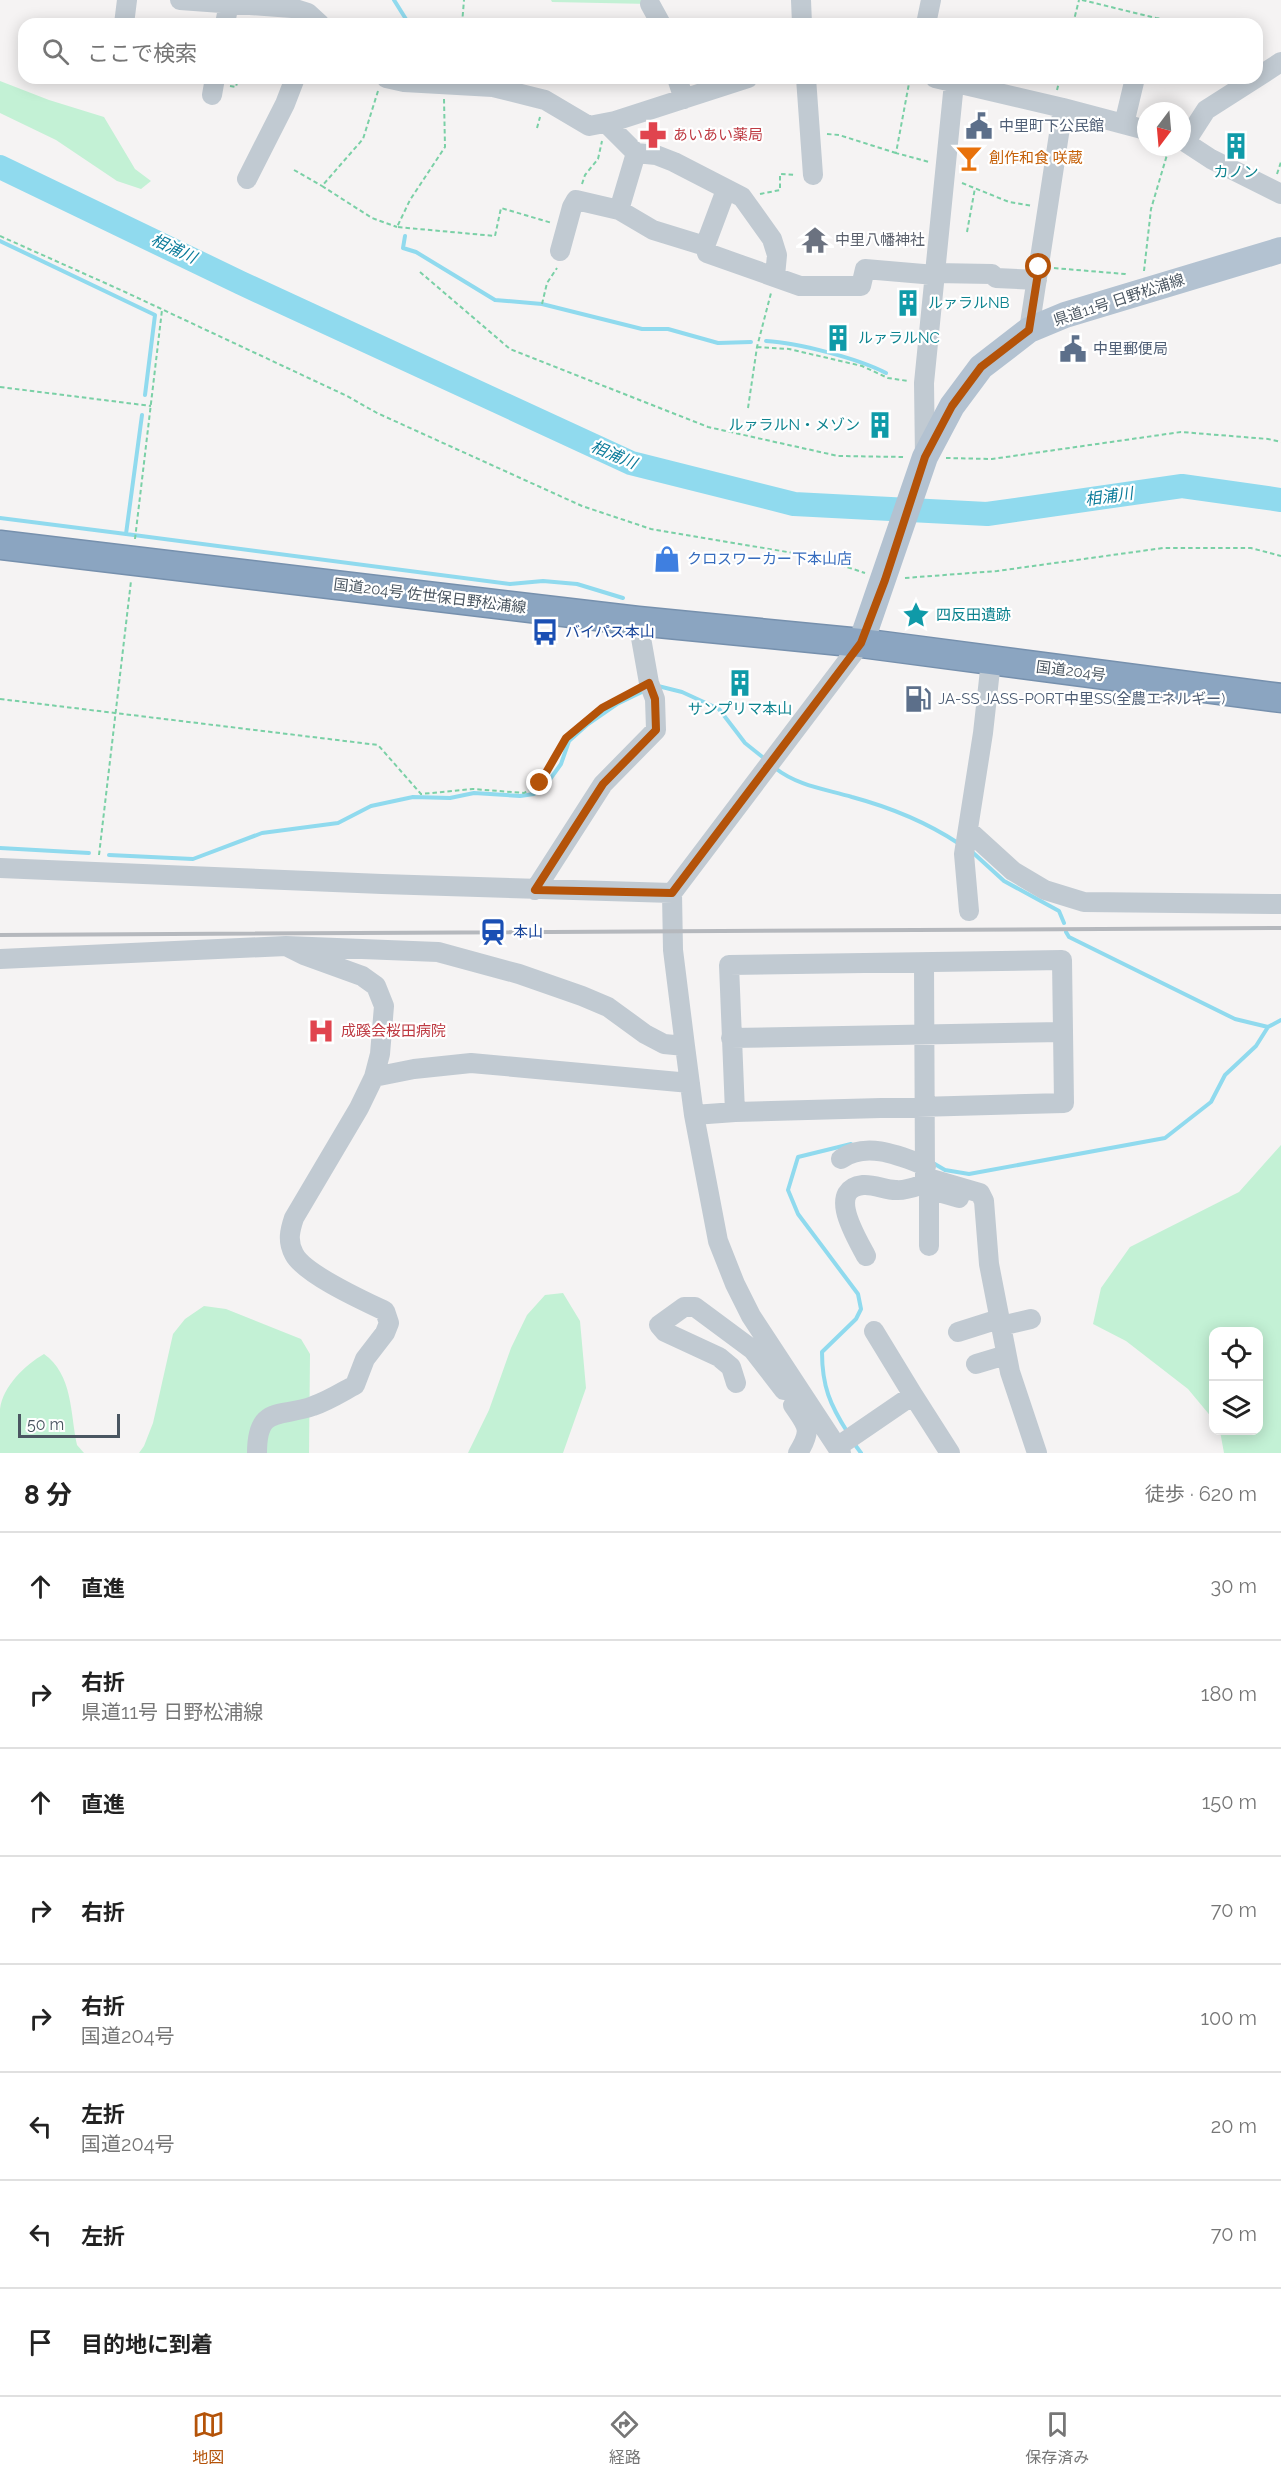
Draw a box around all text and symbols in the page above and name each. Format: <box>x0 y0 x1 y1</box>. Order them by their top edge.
search box <box>18 18 1263 84</box>
icon: search <box>39 35 72 68</box>
text: ここで検索 <box>87 40 197 66</box>
north arrow <box>1137 102 1191 156</box>
public building icon: 中里町下公民館 <box>964 111 994 141</box>
place label: 中里町下公民館 <box>999 117 1104 135</box>
pharmacy icon: あいあい薬局 <box>638 120 668 150</box>
place label: あいあい薬局 <box>673 126 763 144</box>
building icon: カノン <box>1221 131 1251 161</box>
bar icon: 創作和食 咲蔵 <box>954 143 984 173</box>
place label: 創作和食 咲蔵 <box>989 149 1083 167</box>
place label: カノン <box>1213 163 1259 181</box>
temple icon: 中里八幡神社 <box>800 225 830 255</box>
water label: 相浦川 <box>148 230 201 268</box>
place label: 中里八幡神社 <box>835 231 925 249</box>
route start <box>1025 253 1051 279</box>
street label: 県道11号 日野松浦線 <box>1051 270 1187 330</box>
building icon: ルァラルNB <box>893 288 923 318</box>
place label: ルァラルNB <box>928 294 1010 312</box>
building icon: ルァラルNC <box>823 323 853 353</box>
place label: ルァラルNC <box>858 329 940 347</box>
public building icon: 中里郵便局 <box>1058 334 1088 364</box>
place label: 中里郵便局 <box>1093 340 1168 358</box>
building icon: ルァラルN・メゾン <box>865 410 895 440</box>
place label: ルァラルN・メゾン <box>728 416 860 434</box>
water label: 相浦川 <box>588 436 641 473</box>
water label: 相浦川 <box>1084 483 1136 509</box>
shop icon: クロスワーカー下本山店 <box>652 544 682 574</box>
place label: クロスワーカー下本山店 <box>687 550 852 568</box>
street label: 国道204号 佐世保日野松浦線 <box>333 575 527 617</box>
place icon: 四反田遺跡 <box>901 600 931 630</box>
place label: 四反田遺跡 <box>936 606 1011 624</box>
bus stop icon: バイパス本山 <box>530 617 560 647</box>
place label: バイパス本山 <box>565 623 655 641</box>
street label: 国道204号 <box>1035 658 1107 684</box>
building icon: サンプリマ本山 <box>725 668 755 698</box>
fuel station icon: JA-SS JASS-PORT中里SS(全農エネルギー) <box>903 684 933 714</box>
place label: JA-SS JASS-PORT中里SS(全農エネルギー) <box>938 690 1225 708</box>
place label: サンプリマ本山 <box>688 700 792 718</box>
route end <box>526 769 552 795</box>
station icon: 本山 <box>478 917 508 947</box>
place label: 本山 <box>513 923 543 941</box>
hospital icon: 成蹊会桜田病院 <box>306 1016 336 1046</box>
place label: 成蹊会桜田病院 <box>341 1022 446 1040</box>
map controls <box>1209 1327 1263 1435</box>
button: locate <box>1209 1327 1263 1381</box>
button: layers <box>1209 1381 1263 1435</box>
scale bar <box>18 1411 120 1438</box>
text: 50 m <box>27 1415 64 1434</box>
text: 8 分 <box>24 1480 72 1510</box>
text: 徒歩 · 620 m <box>1145 1482 1257 1506</box>
icon: ahead <box>24 1570 57 1603</box>
text: 30 m <box>1211 1574 1257 1598</box>
text: 直進 <box>81 1575 125 1601</box>
text: 右折 <box>81 1669 125 1695</box>
icon: right <box>24 1678 57 1711</box>
text: 180 m <box>1201 1682 1257 1706</box>
text: 県道11号 日野松浦線 <box>81 1700 263 1724</box>
icon: ahead <box>24 1786 57 1819</box>
text: 150 m <box>1202 1790 1257 1814</box>
text: 直進 <box>81 1791 125 1817</box>
icon: right <box>24 1894 57 1927</box>
text: 70 m <box>1211 1898 1257 1922</box>
text: 右折 <box>81 1899 125 1925</box>
text: 右折 <box>81 1993 125 2019</box>
icon: right <box>24 2002 57 2035</box>
text: 100 m <box>1200 2006 1257 2030</box>
text: 国道204号 <box>81 2024 175 2048</box>
text: 左折 <box>81 2101 125 2127</box>
icon: left <box>24 2110 57 2143</box>
text: 20 m <box>1211 2114 1257 2138</box>
text: 国道204号 <box>81 2132 175 2156</box>
icon: left <box>24 2218 57 2251</box>
text: 70 m <box>1211 2222 1257 2246</box>
text: 左折 <box>81 2223 125 2249</box>
icon: arrive <box>24 2326 57 2359</box>
text: 目的地に到着 <box>81 2331 213 2357</box>
tab: 地図 <box>192 2408 225 2468</box>
tab: 経路 <box>608 2408 641 2468</box>
tab: 保存済み <box>1025 2408 1089 2468</box>

